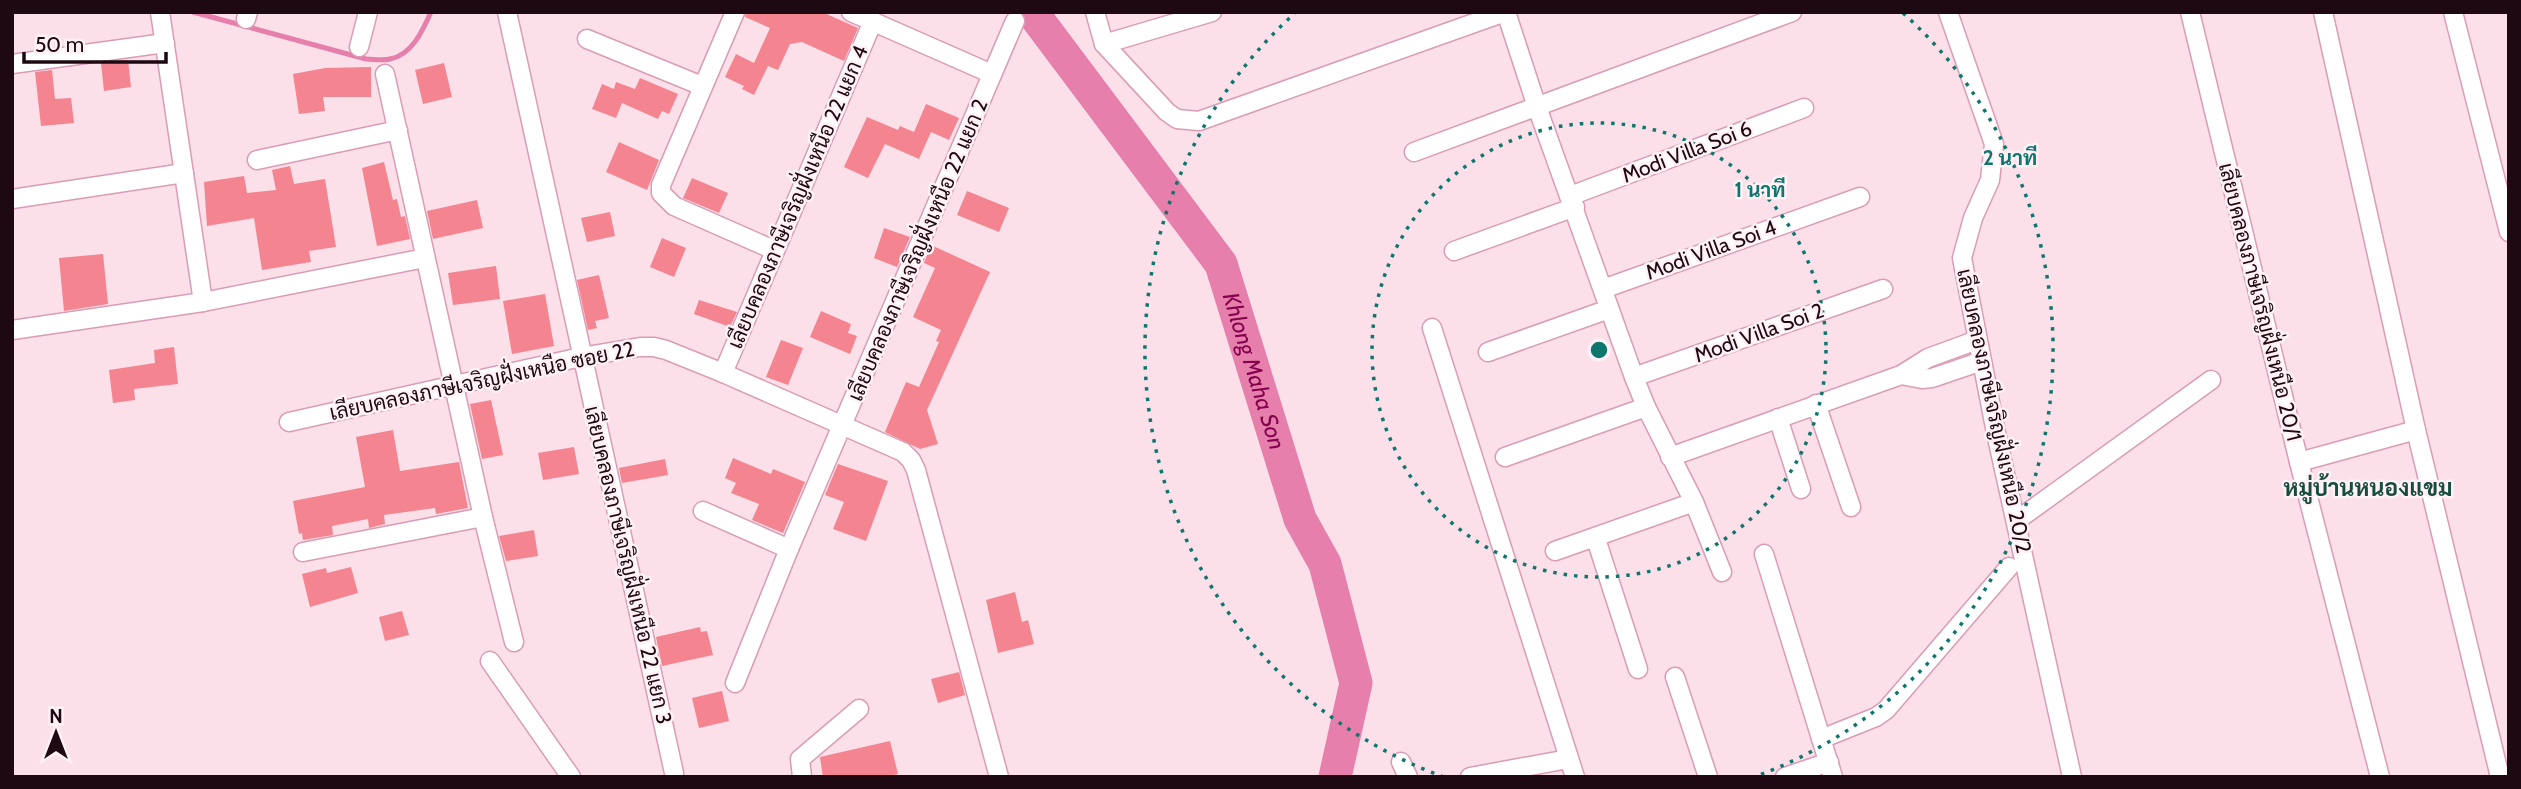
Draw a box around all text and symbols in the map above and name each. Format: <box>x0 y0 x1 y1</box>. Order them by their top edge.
scale bar <box>24 21 166 65</box>
text: 50 m <box>35 32 84 57</box>
street label: เลียบคลองภาษีเจริญฝั่งเหนือ 22 แยก 4 <box>716 39 873 352</box>
street label: เลียบคลองภาษีเจริญฝั่งเหนือ 22 แยก 2 <box>837 93 993 405</box>
street label: Modi Villa Soi 6 <box>1618 115 1755 188</box>
text: 2 นาที <box>1983 145 2037 170</box>
street label: เลียบคลองภาษีเจริญฝั่งเหนือ 20/1 <box>2214 159 2313 444</box>
text: 1 นาที <box>1734 177 1786 202</box>
street label: Modi Villa Soi 4 <box>1642 214 1780 285</box>
street label: เลียบคลองภาษีเจริญฝั่งเหนือ 20/2 <box>1952 265 2043 555</box>
water label: Khlong Maha Son <box>1217 289 1292 453</box>
street label: Modi Villa Soi 2 <box>1691 298 1827 368</box>
street label: เลียบคลองภาษีเจริญฝั่งเหนือ ซอย 22 <box>326 330 637 425</box>
centre of rings <box>1587 338 1611 362</box>
street label: เลียบคลองภาษีเจริญฝั่งเหนือ 22 แยก 3 <box>580 402 684 727</box>
district label: หมู่บ้านหนองแขม <box>2284 472 2452 504</box>
north arrow <box>21 698 91 768</box>
text: N <box>49 705 63 728</box>

